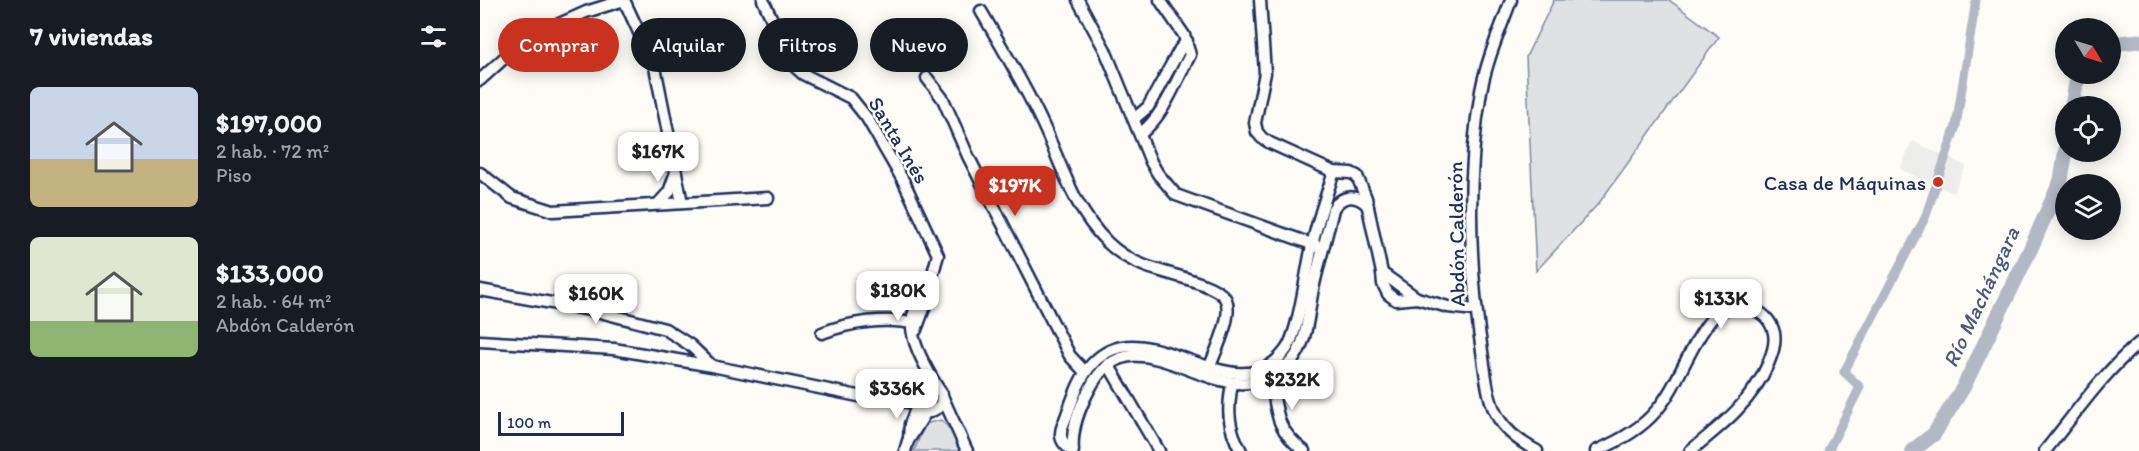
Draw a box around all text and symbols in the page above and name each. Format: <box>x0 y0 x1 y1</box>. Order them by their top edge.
chip: Comprar <box>498 18 619 72</box>
chip: Alquilar <box>631 18 746 72</box>
chip: Filtros <box>758 18 858 72</box>
chip: Nuevo <box>870 18 968 72</box>
north arrow <box>2055 18 2121 84</box>
map controls <box>2055 18 2121 240</box>
text: 7 viviendas <box>30 20 153 52</box>
icon: filters <box>417 20 450 53</box>
street label: Santa Inés <box>863 92 935 188</box>
button: locate <box>2055 96 2121 162</box>
text: $197,000 <box>216 107 322 139</box>
icon: home <box>78 111 150 183</box>
pin: $167K <box>616 132 700 183</box>
text: 2 hab. · 72 m² <box>216 139 329 163</box>
text: $167K <box>632 139 684 163</box>
street label: Abdón Calderón <box>1442 161 1470 307</box>
text: Piso <box>216 163 252 187</box>
pin: $197K <box>973 166 1057 217</box>
place label: Casa de Máquinas <box>1764 170 1926 195</box>
text: $197K <box>989 173 1041 197</box>
button: layers <box>2055 174 2121 240</box>
marker: Casa de Máquinas <box>1931 175 1945 189</box>
water label: Río Machángara <box>1937 222 2026 371</box>
text: $133,000 <box>216 257 324 289</box>
icon: home <box>78 261 150 333</box>
pin: $180K <box>856 271 940 322</box>
pin: $160K <box>554 274 638 325</box>
text: $180K <box>870 278 926 302</box>
pin: $133K <box>1679 279 1763 330</box>
text: $160K <box>568 281 624 305</box>
text: $133K <box>1694 286 1748 310</box>
text: 2 hab. · 64 m² <box>216 289 331 313</box>
text: Abdón Calderón <box>216 313 355 337</box>
pin: $232K <box>1250 360 1334 411</box>
text: $232K <box>1265 367 1319 391</box>
pin: $336K <box>855 369 939 420</box>
text: $336K <box>869 376 925 400</box>
scale bar <box>498 409 624 436</box>
text: 100 m <box>507 413 551 432</box>

